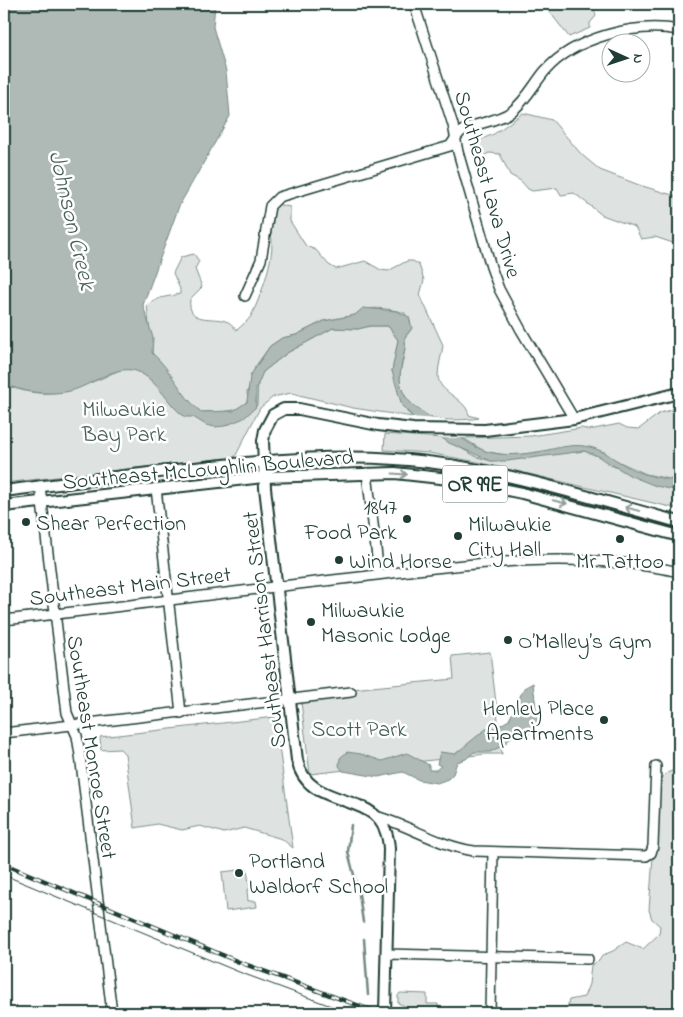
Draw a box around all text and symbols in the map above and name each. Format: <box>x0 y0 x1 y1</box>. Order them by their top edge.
north arrow <box>600 32 650 82</box>
text: N <box>627 53 648 64</box>
street label: Southeast Lava Drive <box>444 87 528 282</box>
water label: Johnson Creek <box>38 148 104 295</box>
park label: Milwaukie Bay Park <box>81 395 166 453</box>
street label: Southeast McLoughlin Boulevard <box>61 442 355 501</box>
road number: OR 99E <box>442 466 508 502</box>
one-way arrow <box>392 469 408 479</box>
place label: 1847 Food Park <box>303 493 397 550</box>
one-way arrow <box>552 498 568 507</box>
one-way arrow <box>625 504 641 513</box>
place label: Shear Perfection <box>36 509 186 541</box>
street label: Southeast Harrison Street <box>235 509 296 750</box>
place label: Milwaukie City Hall <box>468 510 551 568</box>
marker: 1847 Food Park <box>401 513 413 525</box>
marker: Shear Perfection <box>20 516 32 528</box>
marker: Milwaukie City Hall <box>452 530 464 542</box>
marker: Mr Tattoo <box>614 533 626 545</box>
place label: Wind Horse <box>349 547 452 579</box>
place label: Mr Tattoo <box>576 547 664 579</box>
marker: Wind Horse <box>333 554 345 566</box>
street label: Southeast Main Street <box>28 560 234 616</box>
place label: Milwaukie Masonic Lodge <box>321 596 451 654</box>
marker: Milwaukie Masonic Lodge <box>305 616 317 628</box>
place label: O’Malley’s Gym <box>518 627 652 660</box>
street label: Southeast Monroe Street <box>57 633 124 862</box>
marker: O’Malley’s Gym <box>502 634 514 646</box>
place label: Henley Place Apartments <box>483 694 594 751</box>
marker: Henley Place Apartments <box>598 714 610 726</box>
park label: Scott Park <box>311 715 407 747</box>
place label: Portland Waldorf School <box>249 847 388 904</box>
marker: Portland Waldorf School <box>233 867 245 879</box>

